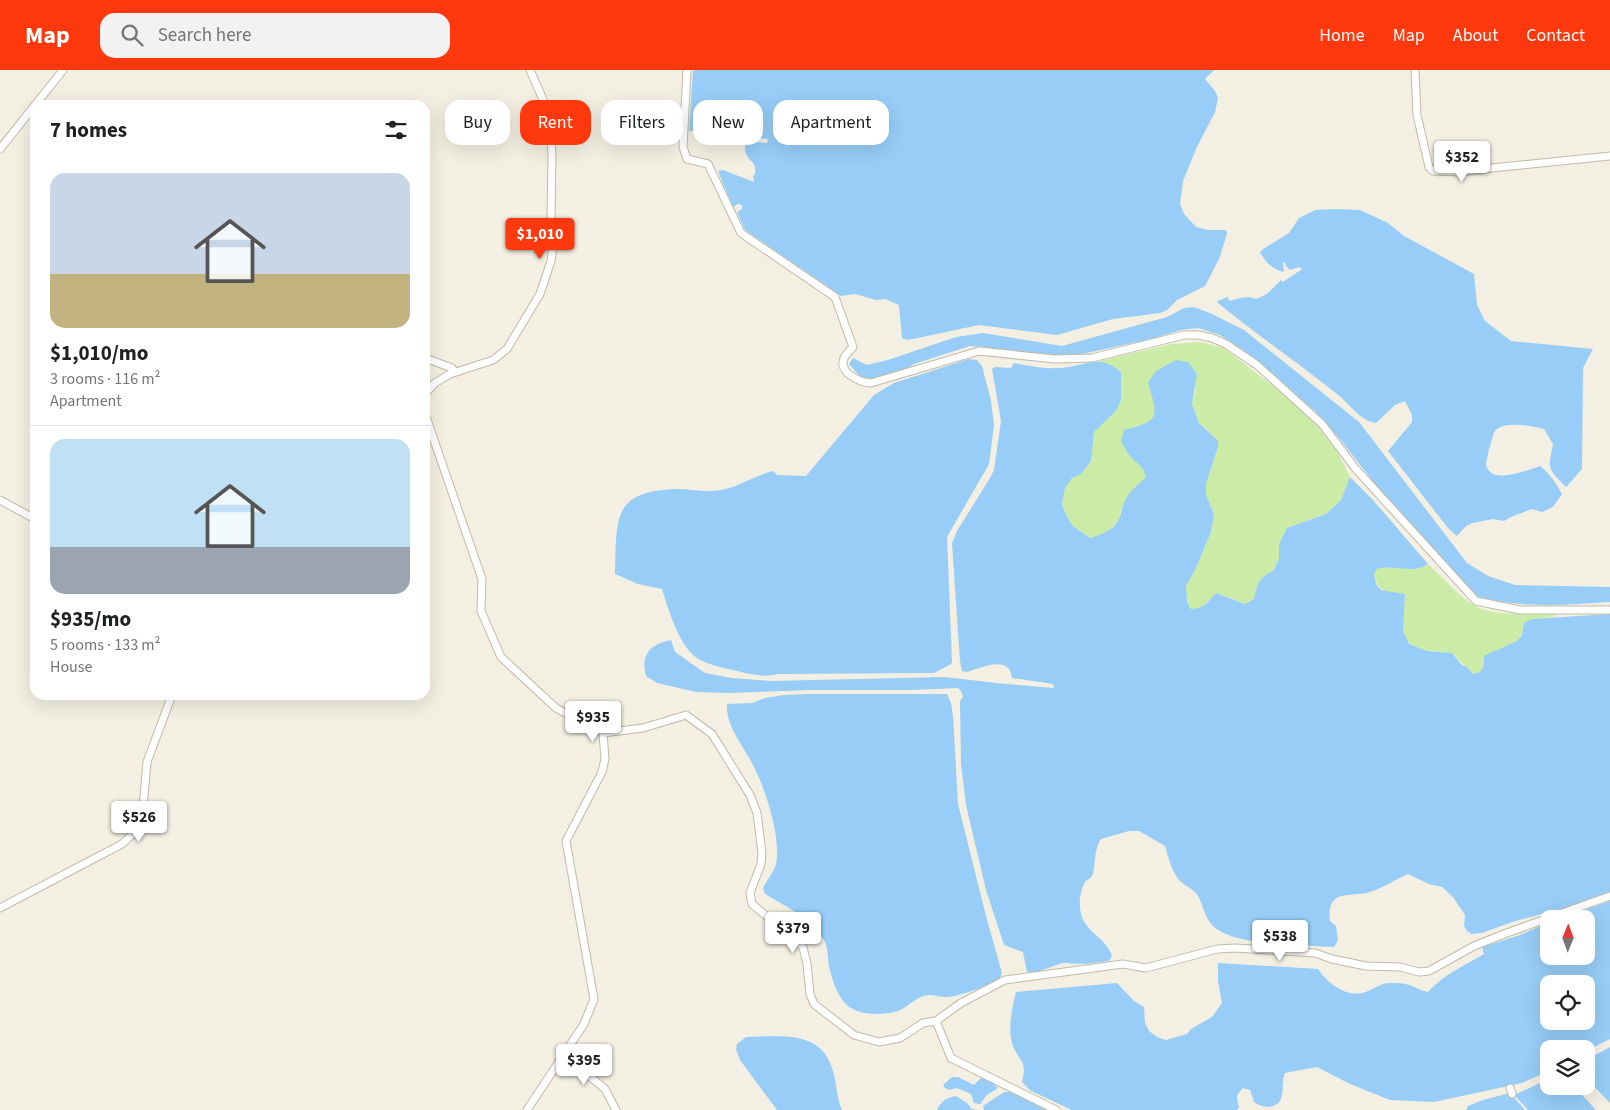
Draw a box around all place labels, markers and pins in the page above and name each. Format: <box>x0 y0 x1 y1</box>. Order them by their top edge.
pin: $352 <box>1432 140 1492 183</box>
pin: $1,010 <box>499 218 581 260</box>
pin: $935 <box>563 700 623 743</box>
pin: $526 <box>109 800 169 843</box>
pin: $379 <box>763 912 823 954</box>
pin: $538 <box>1250 920 1310 962</box>
pin: $395 <box>554 1044 614 1086</box>

